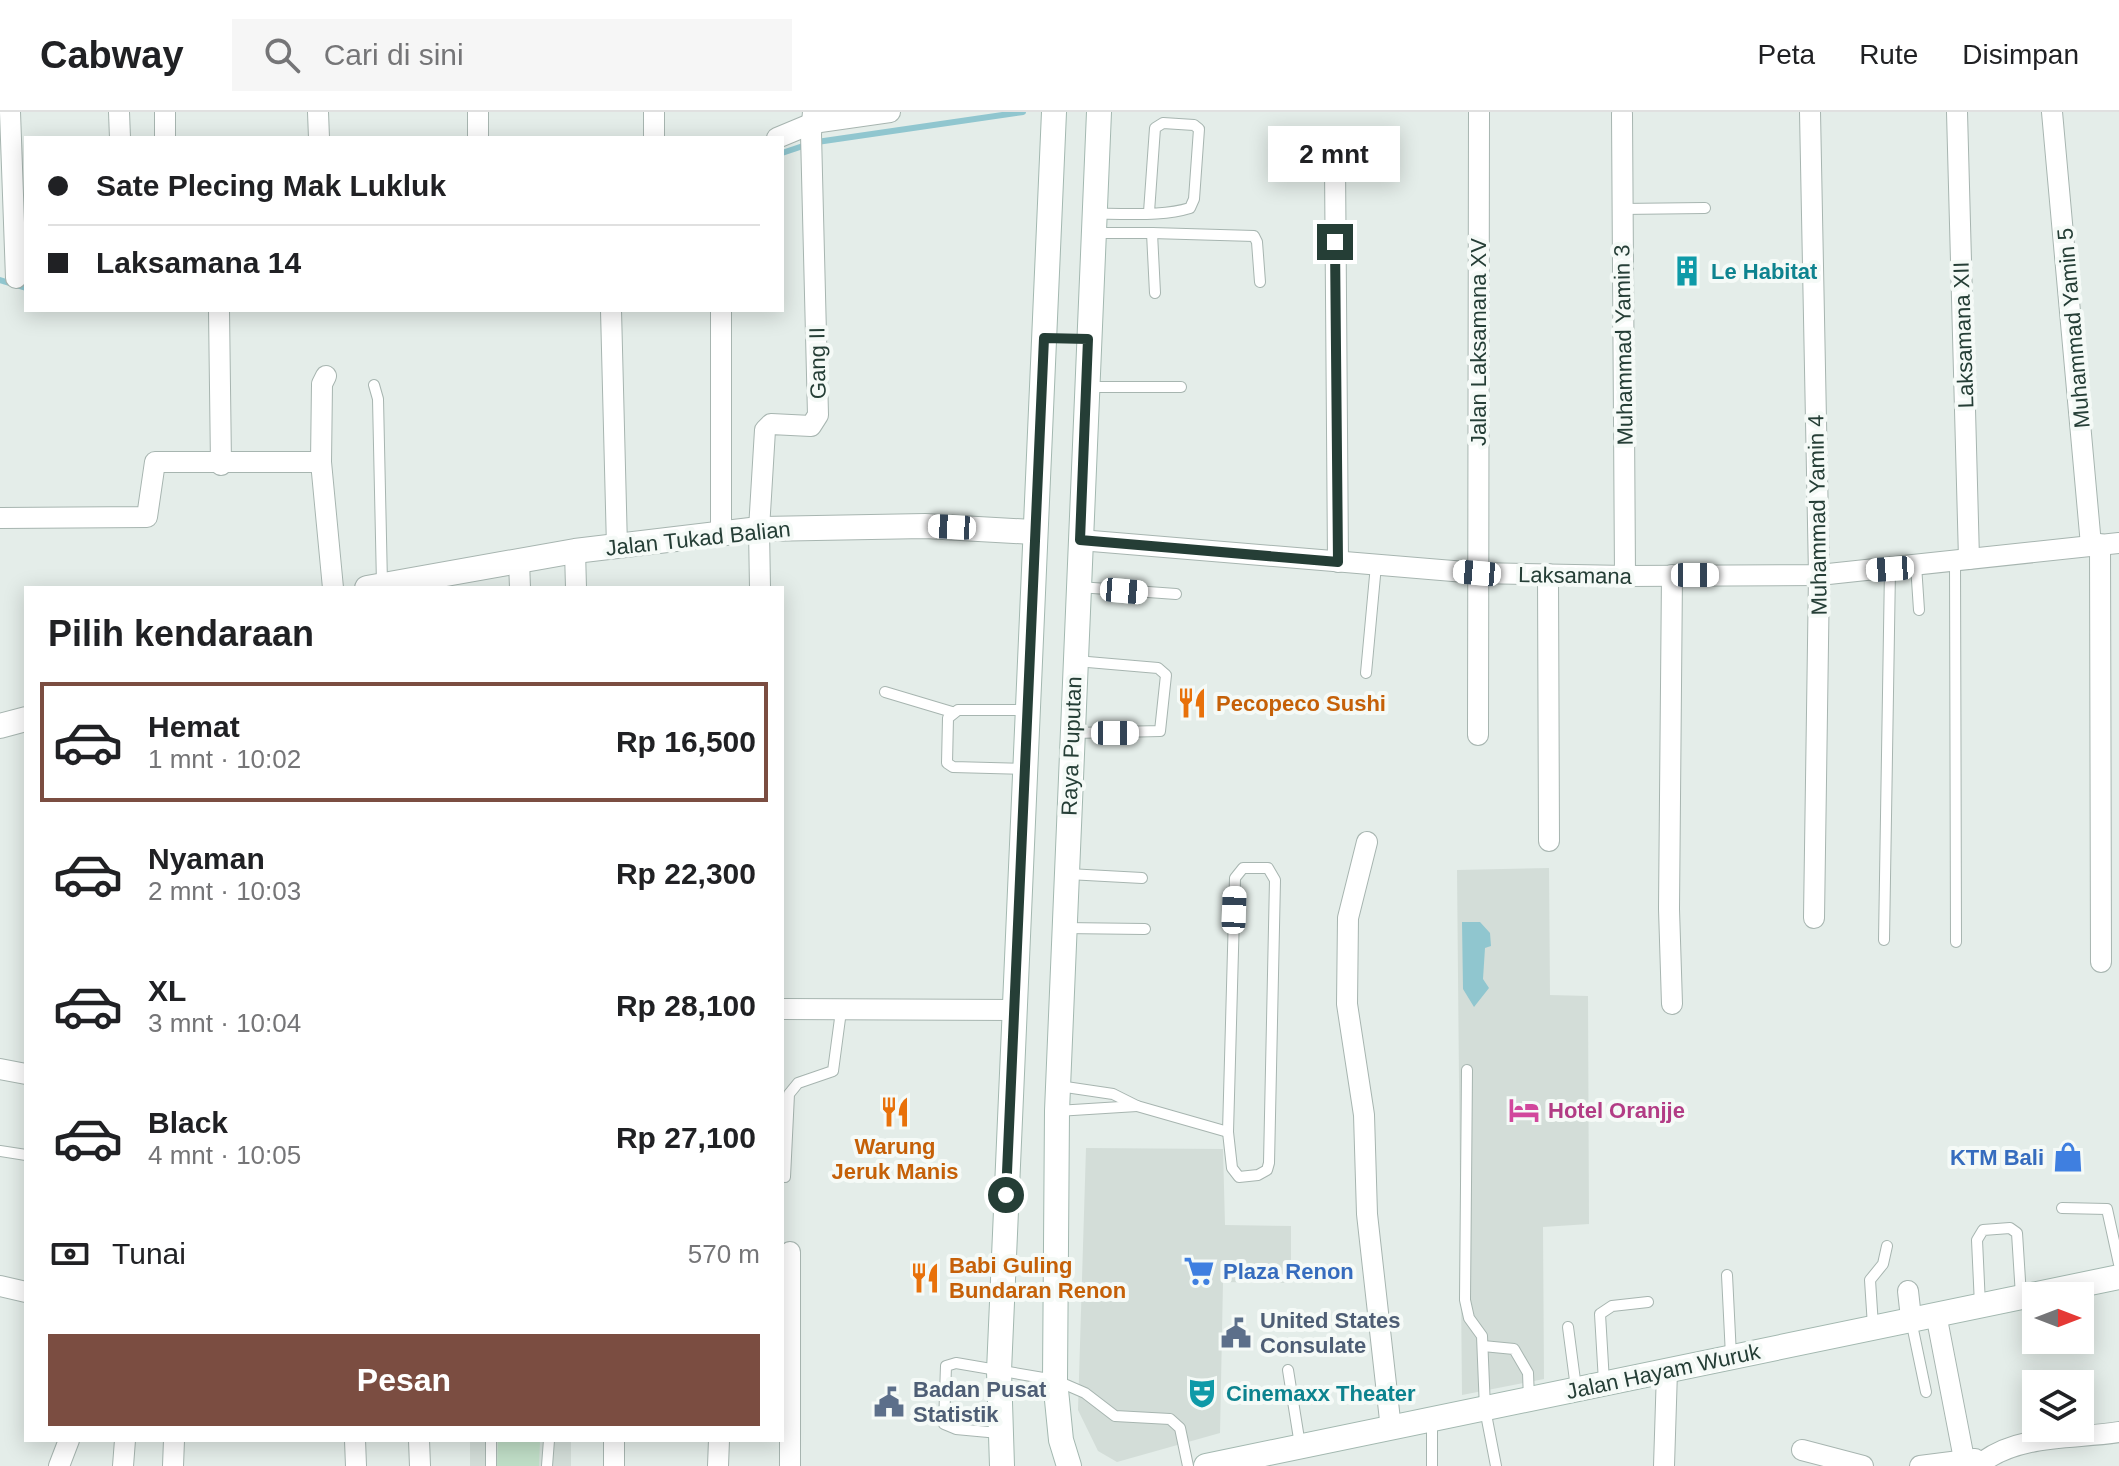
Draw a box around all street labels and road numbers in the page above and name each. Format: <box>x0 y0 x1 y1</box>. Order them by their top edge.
street label: Muhammad Yamin 5 <box>2052 227 2095 429</box>
street label: Jalan Laksamana XV <box>1466 238 1491 446</box>
street label: Muhammad Yamin 3 <box>1609 244 1638 446</box>
street label: Laksamana XII <box>1948 261 1979 409</box>
street label: Gang II <box>804 327 831 399</box>
street label: Muhammad Yamin 4 <box>1803 414 1832 616</box>
street label: Jalan Tukad Balian <box>604 516 792 561</box>
street label: Laksamana <box>1518 562 1633 589</box>
street label: Raya Puputan <box>1057 676 1086 816</box>
street label: Jalan Hayam Wuruk <box>1564 1339 1763 1404</box>

